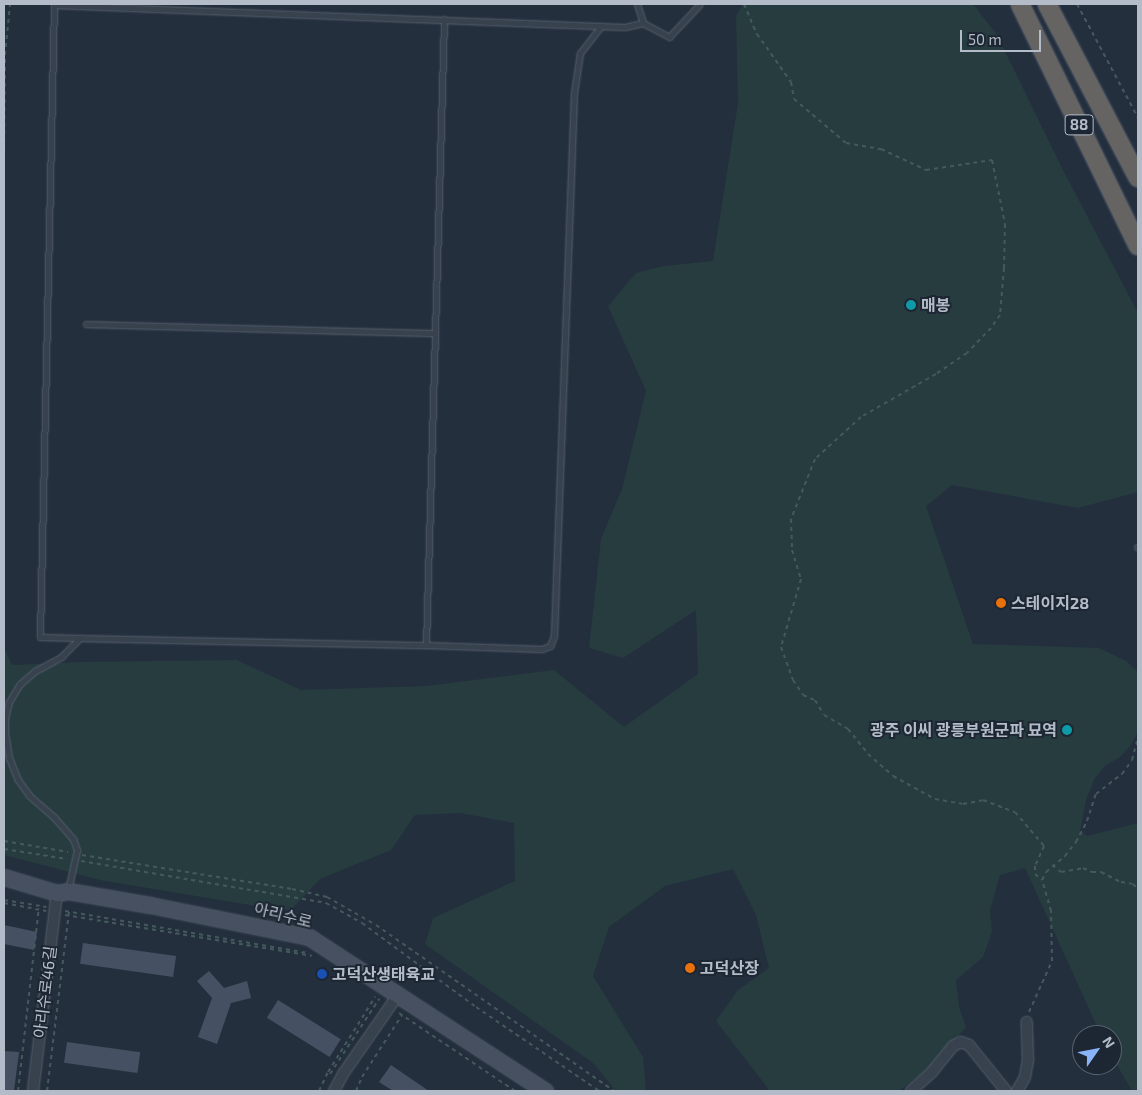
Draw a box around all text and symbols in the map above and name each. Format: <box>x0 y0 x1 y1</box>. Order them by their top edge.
scale bar <box>962 20 1043 52</box>
text: 50 m <box>968 30 1002 48</box>
road number: 88 <box>1064 112 1094 138</box>
place label: 매봉 <box>921 295 950 315</box>
marker: 매봉 <box>905 299 917 311</box>
place label: 스테이지28 <box>1011 593 1089 613</box>
marker: 스테이지28 <box>995 597 1007 609</box>
place label: 광주 이씨 광릉부원군파 묘역 <box>870 720 1057 740</box>
marker: 광주 이씨 광릉부원군파 묘역 <box>1061 724 1073 736</box>
street label: 아리수로 <box>252 899 314 931</box>
street label: 아리수로46길 <box>30 945 60 1039</box>
place label: 고덕산장 <box>700 958 759 978</box>
marker: 고덕산장 <box>684 962 696 974</box>
place label: 고덕산생태육교 <box>332 964 435 984</box>
marker: 고덕산생태육교 <box>316 968 328 980</box>
north arrow <box>1072 1025 1122 1075</box>
text: N <box>1099 1033 1119 1051</box>

